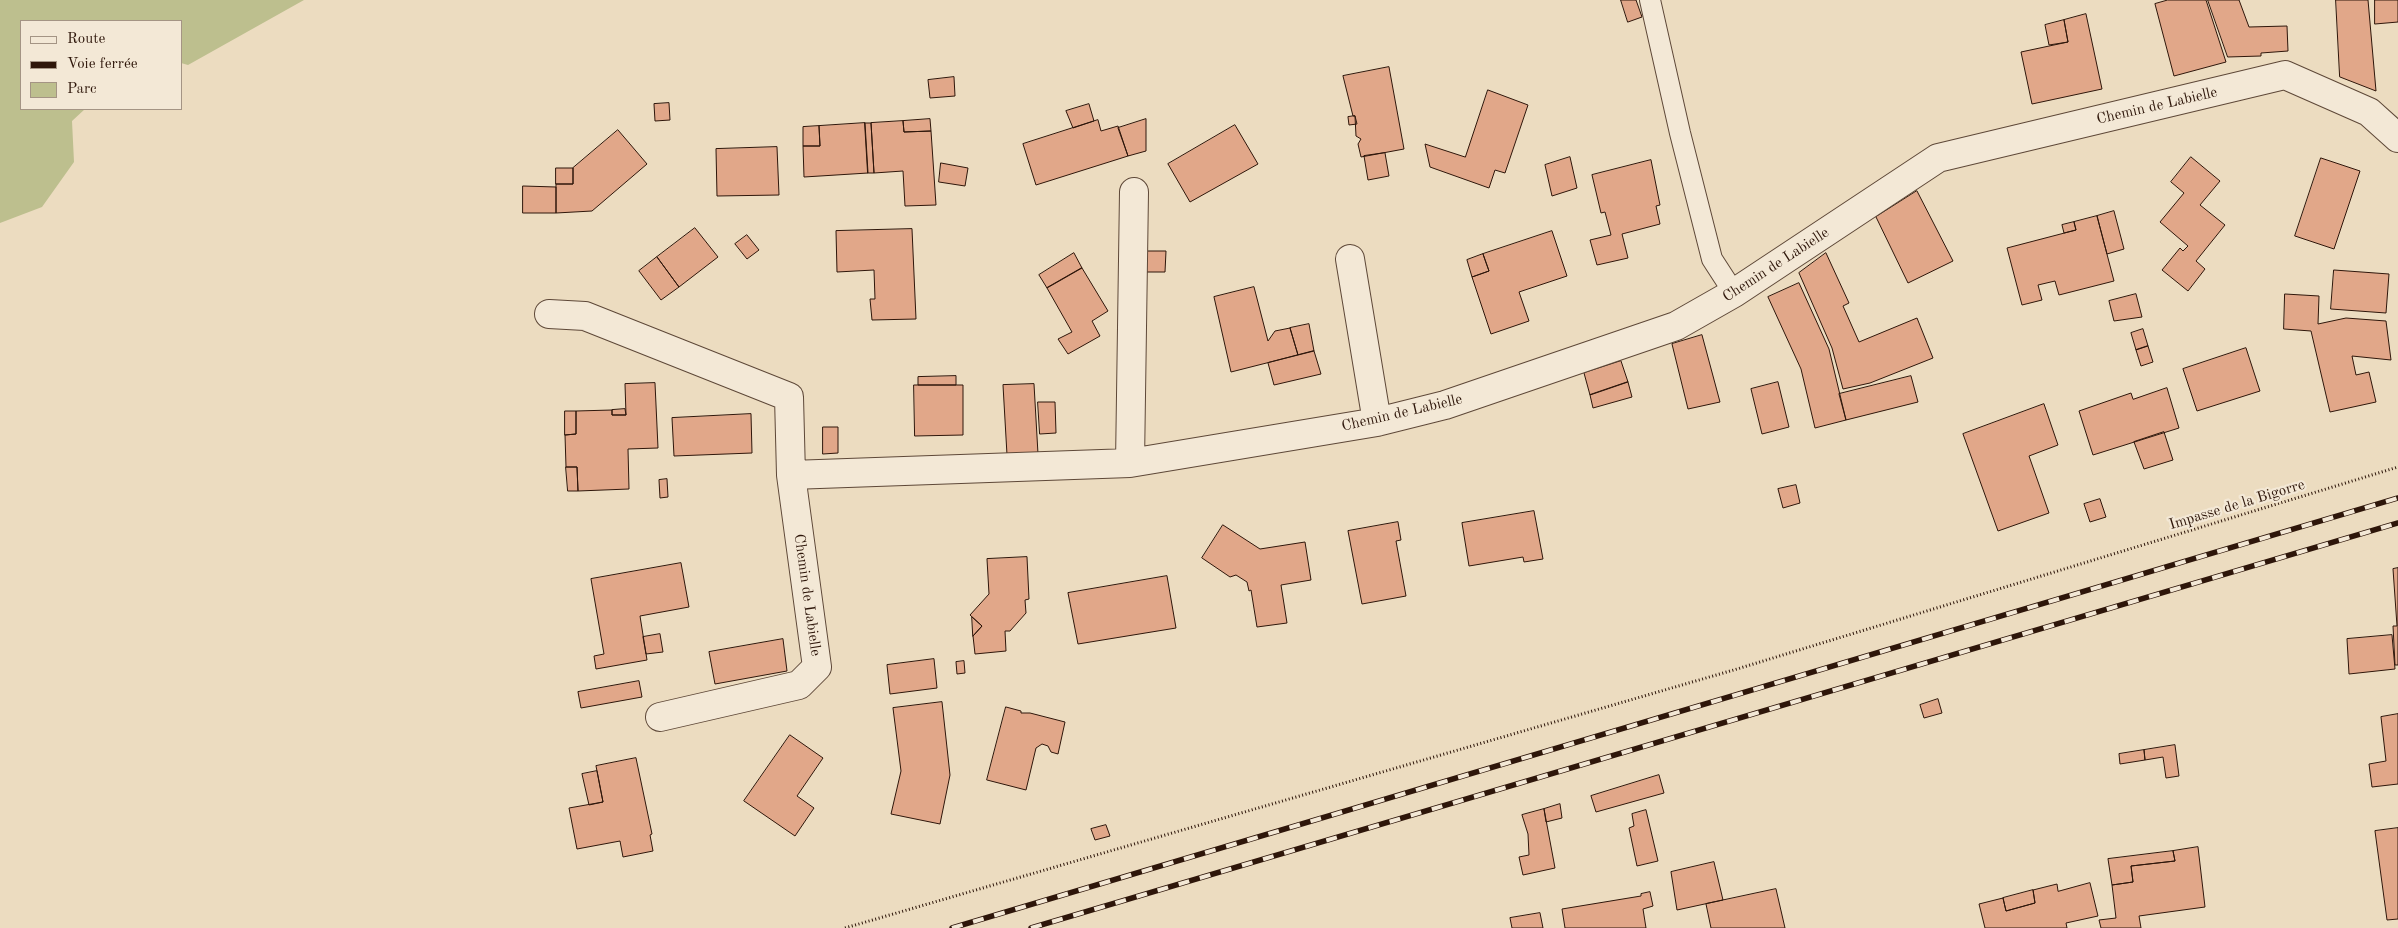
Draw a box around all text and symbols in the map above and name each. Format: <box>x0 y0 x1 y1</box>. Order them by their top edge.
legend <box>20 20 182 110</box>
text: Route <box>67 32 105 47</box>
text: Voie ferrée <box>67 57 138 72</box>
text: Parc <box>67 82 97 97</box>
street label: Chemin de Labielle <box>2095 83 2219 129</box>
street label: Chemin de Labielle <box>1719 224 1833 306</box>
street label: Chemin de Labielle <box>1340 390 1464 436</box>
street label: Impasse de la Bigorre <box>2167 476 2307 534</box>
street label: Chemin de Labielle <box>790 533 824 657</box>

